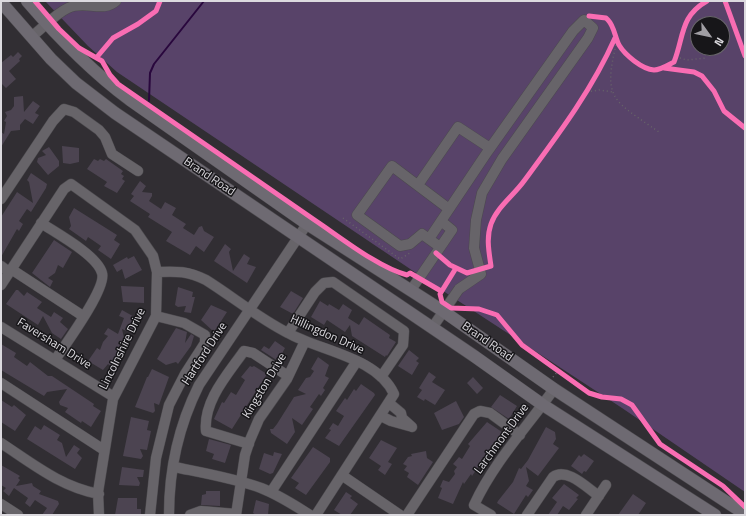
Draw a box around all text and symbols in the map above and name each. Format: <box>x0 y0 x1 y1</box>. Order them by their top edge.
north arrow <box>690 16 730 56</box>
text: N <box>710 34 728 50</box>
street label: Brand Road <box>181 155 237 199</box>
street label: Lincolnshire Drive <box>97 306 149 392</box>
street label: Hillingdon Drive <box>288 312 366 358</box>
street label: Faversham Drive <box>14 315 94 373</box>
street label: Brand Road <box>459 319 515 365</box>
street label: Hartford Drive <box>179 320 231 388</box>
street label: Kingston Drive <box>240 351 290 421</box>
street label: Larchmont Drive <box>472 401 532 477</box>

